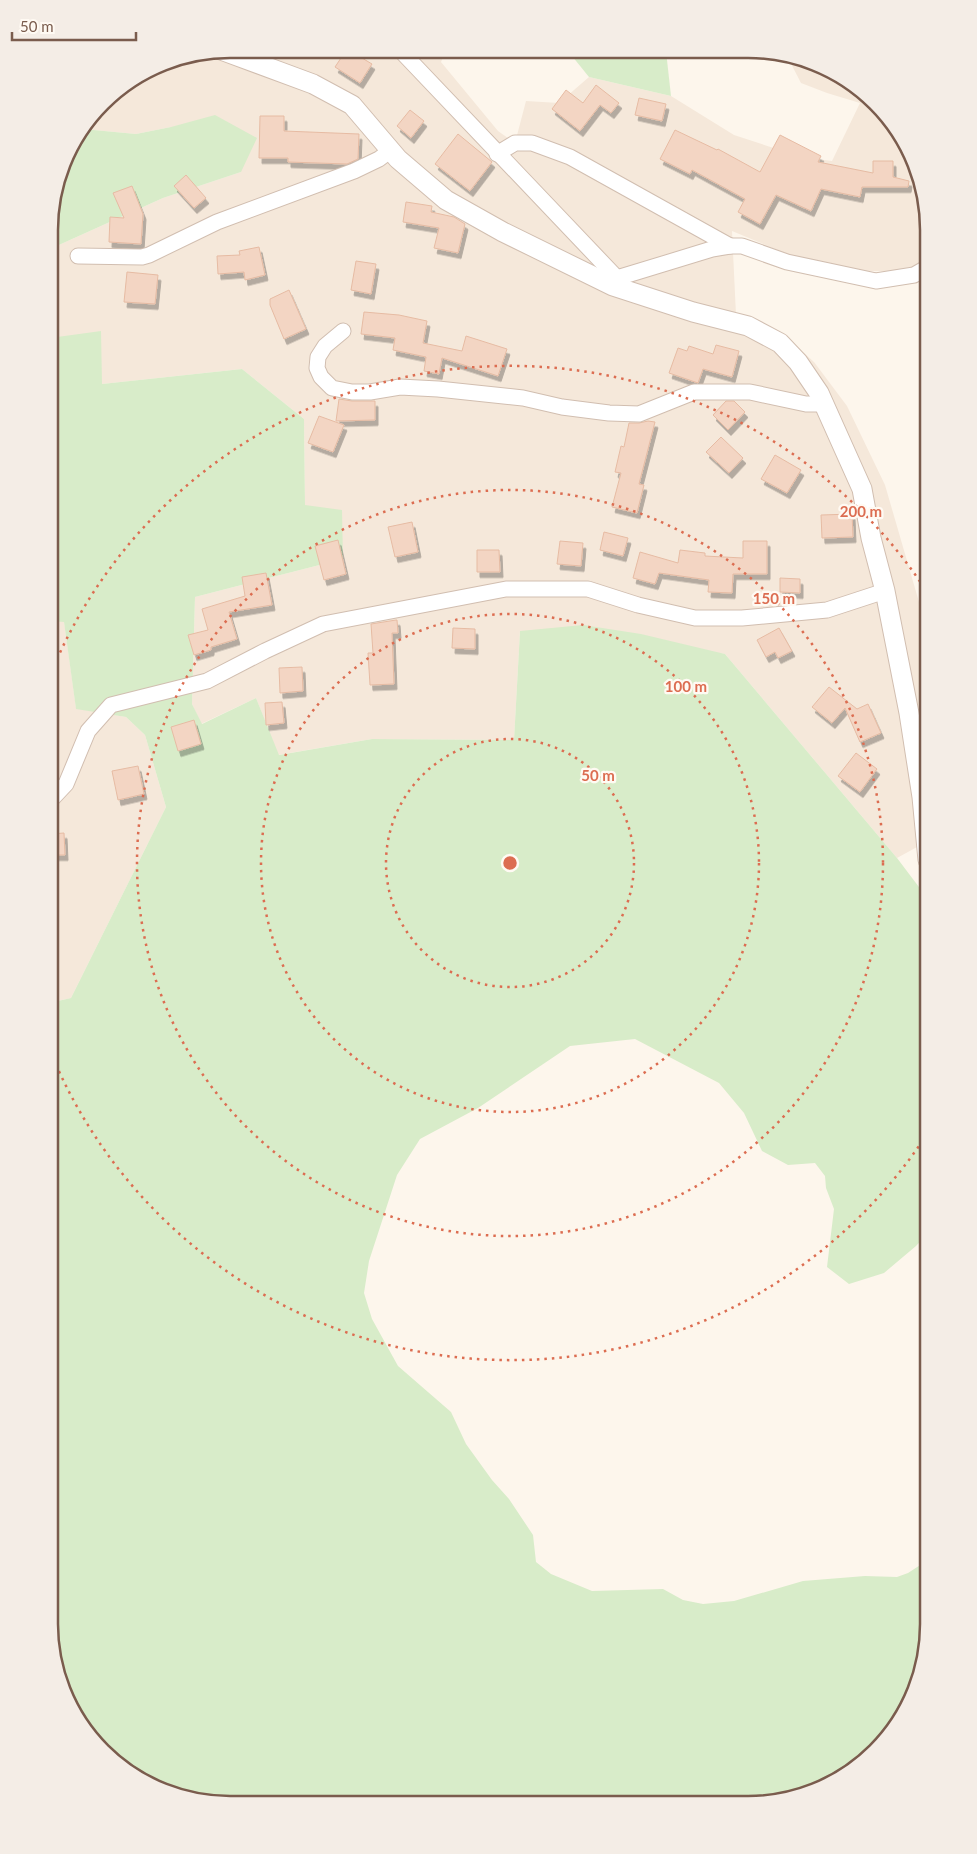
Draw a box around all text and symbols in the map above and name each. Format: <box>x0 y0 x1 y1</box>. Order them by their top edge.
scale bar <box>12 10 136 42</box>
text: 50 m <box>20 17 54 35</box>
text: 200 m <box>840 502 882 520</box>
text: 150 m <box>753 589 795 607</box>
text: 100 m <box>665 677 707 695</box>
text: 50 m <box>581 766 615 784</box>
centre of rings <box>501 854 519 872</box>

